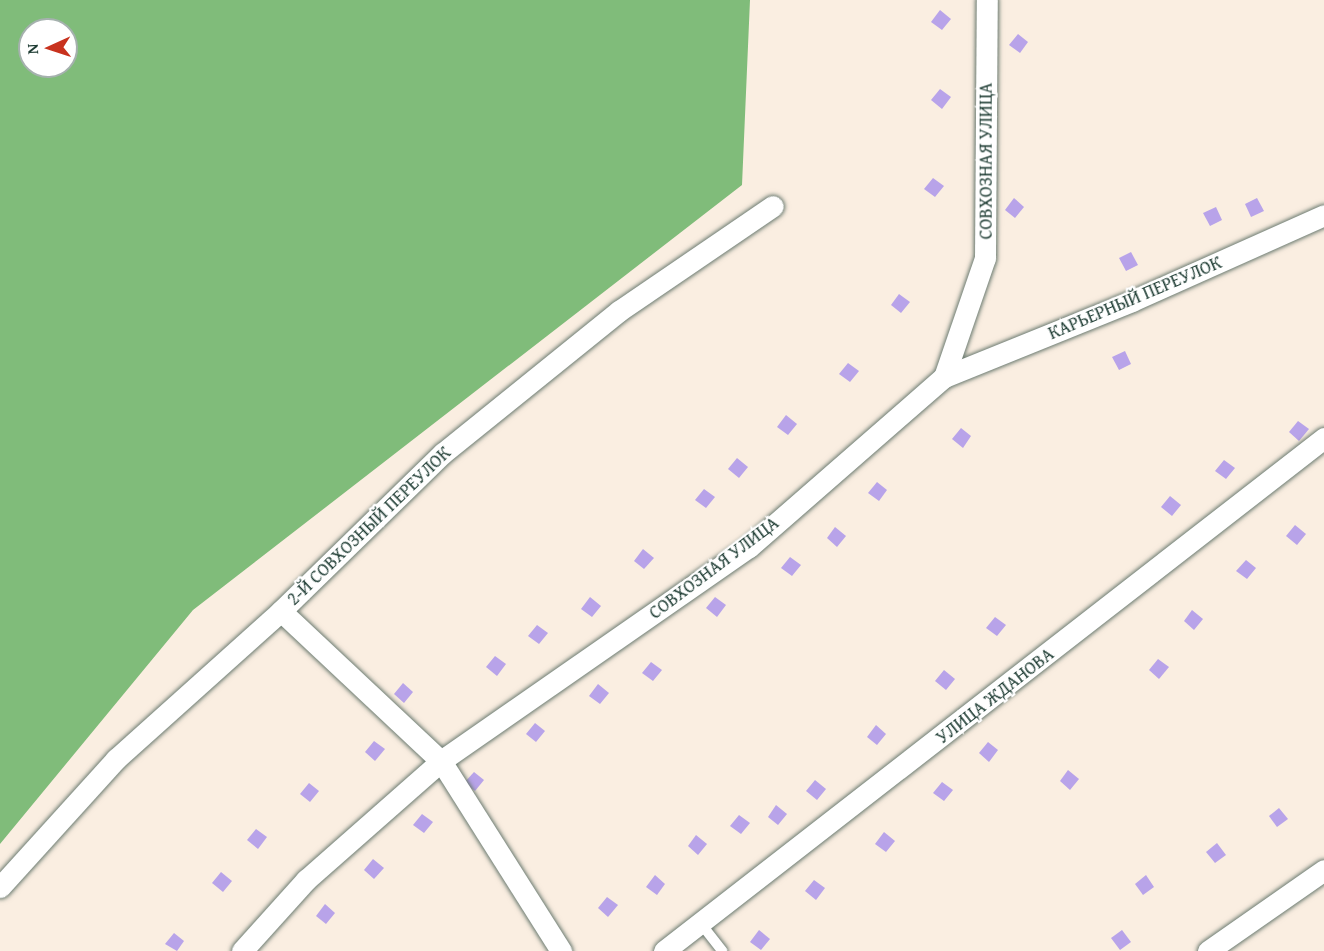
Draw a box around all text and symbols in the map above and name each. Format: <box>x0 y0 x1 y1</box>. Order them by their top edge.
north arrow <box>18 18 78 78</box>
text: N <box>20 43 44 55</box>
street label: СОВХОЗНАЯ УЛИЦА <box>975 83 997 239</box>
street label: КАРЬЕРНЫЙ ПЕРЕУЛОК <box>1045 252 1225 344</box>
street label: 2-Й СОВХОЗНЫЙ ПЕРЕУЛОК <box>283 442 455 610</box>
street label: СОВХОЗНАЯ УЛИЦА <box>645 512 783 624</box>
street label: УЛИЦА ЖДАНОВА <box>932 643 1058 749</box>

